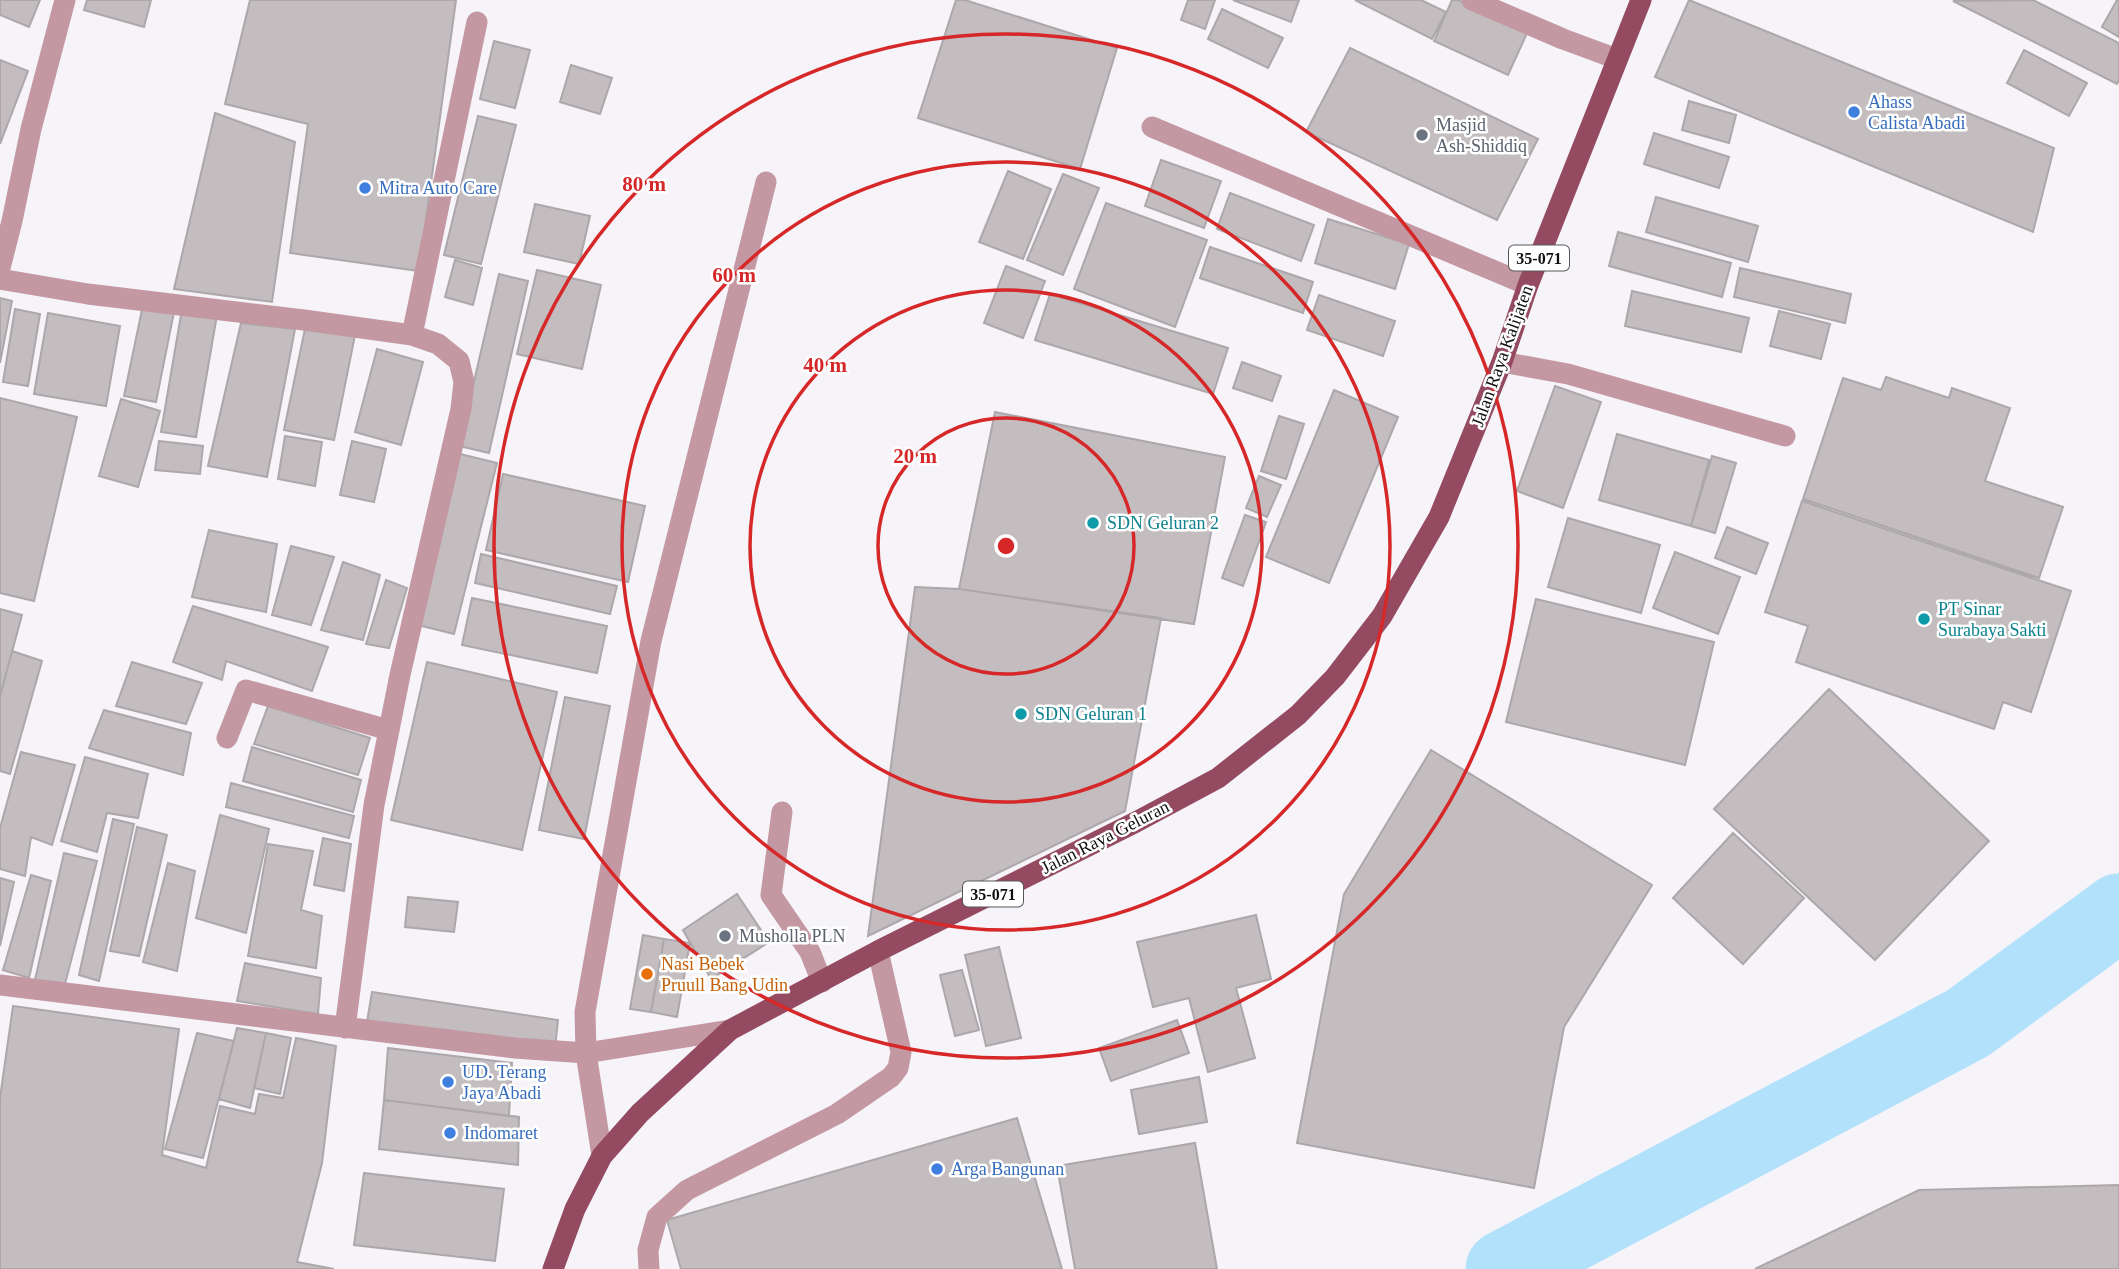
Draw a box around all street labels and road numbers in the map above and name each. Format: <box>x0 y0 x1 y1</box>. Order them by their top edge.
road number: 35-071 <box>1509 246 1569 270</box>
street label: Jalan Raya Kalijaten <box>1467 283 1537 429</box>
street label: Jalan Raya Geluran <box>1038 796 1172 878</box>
road number: 35-071 <box>963 881 1023 906</box>

